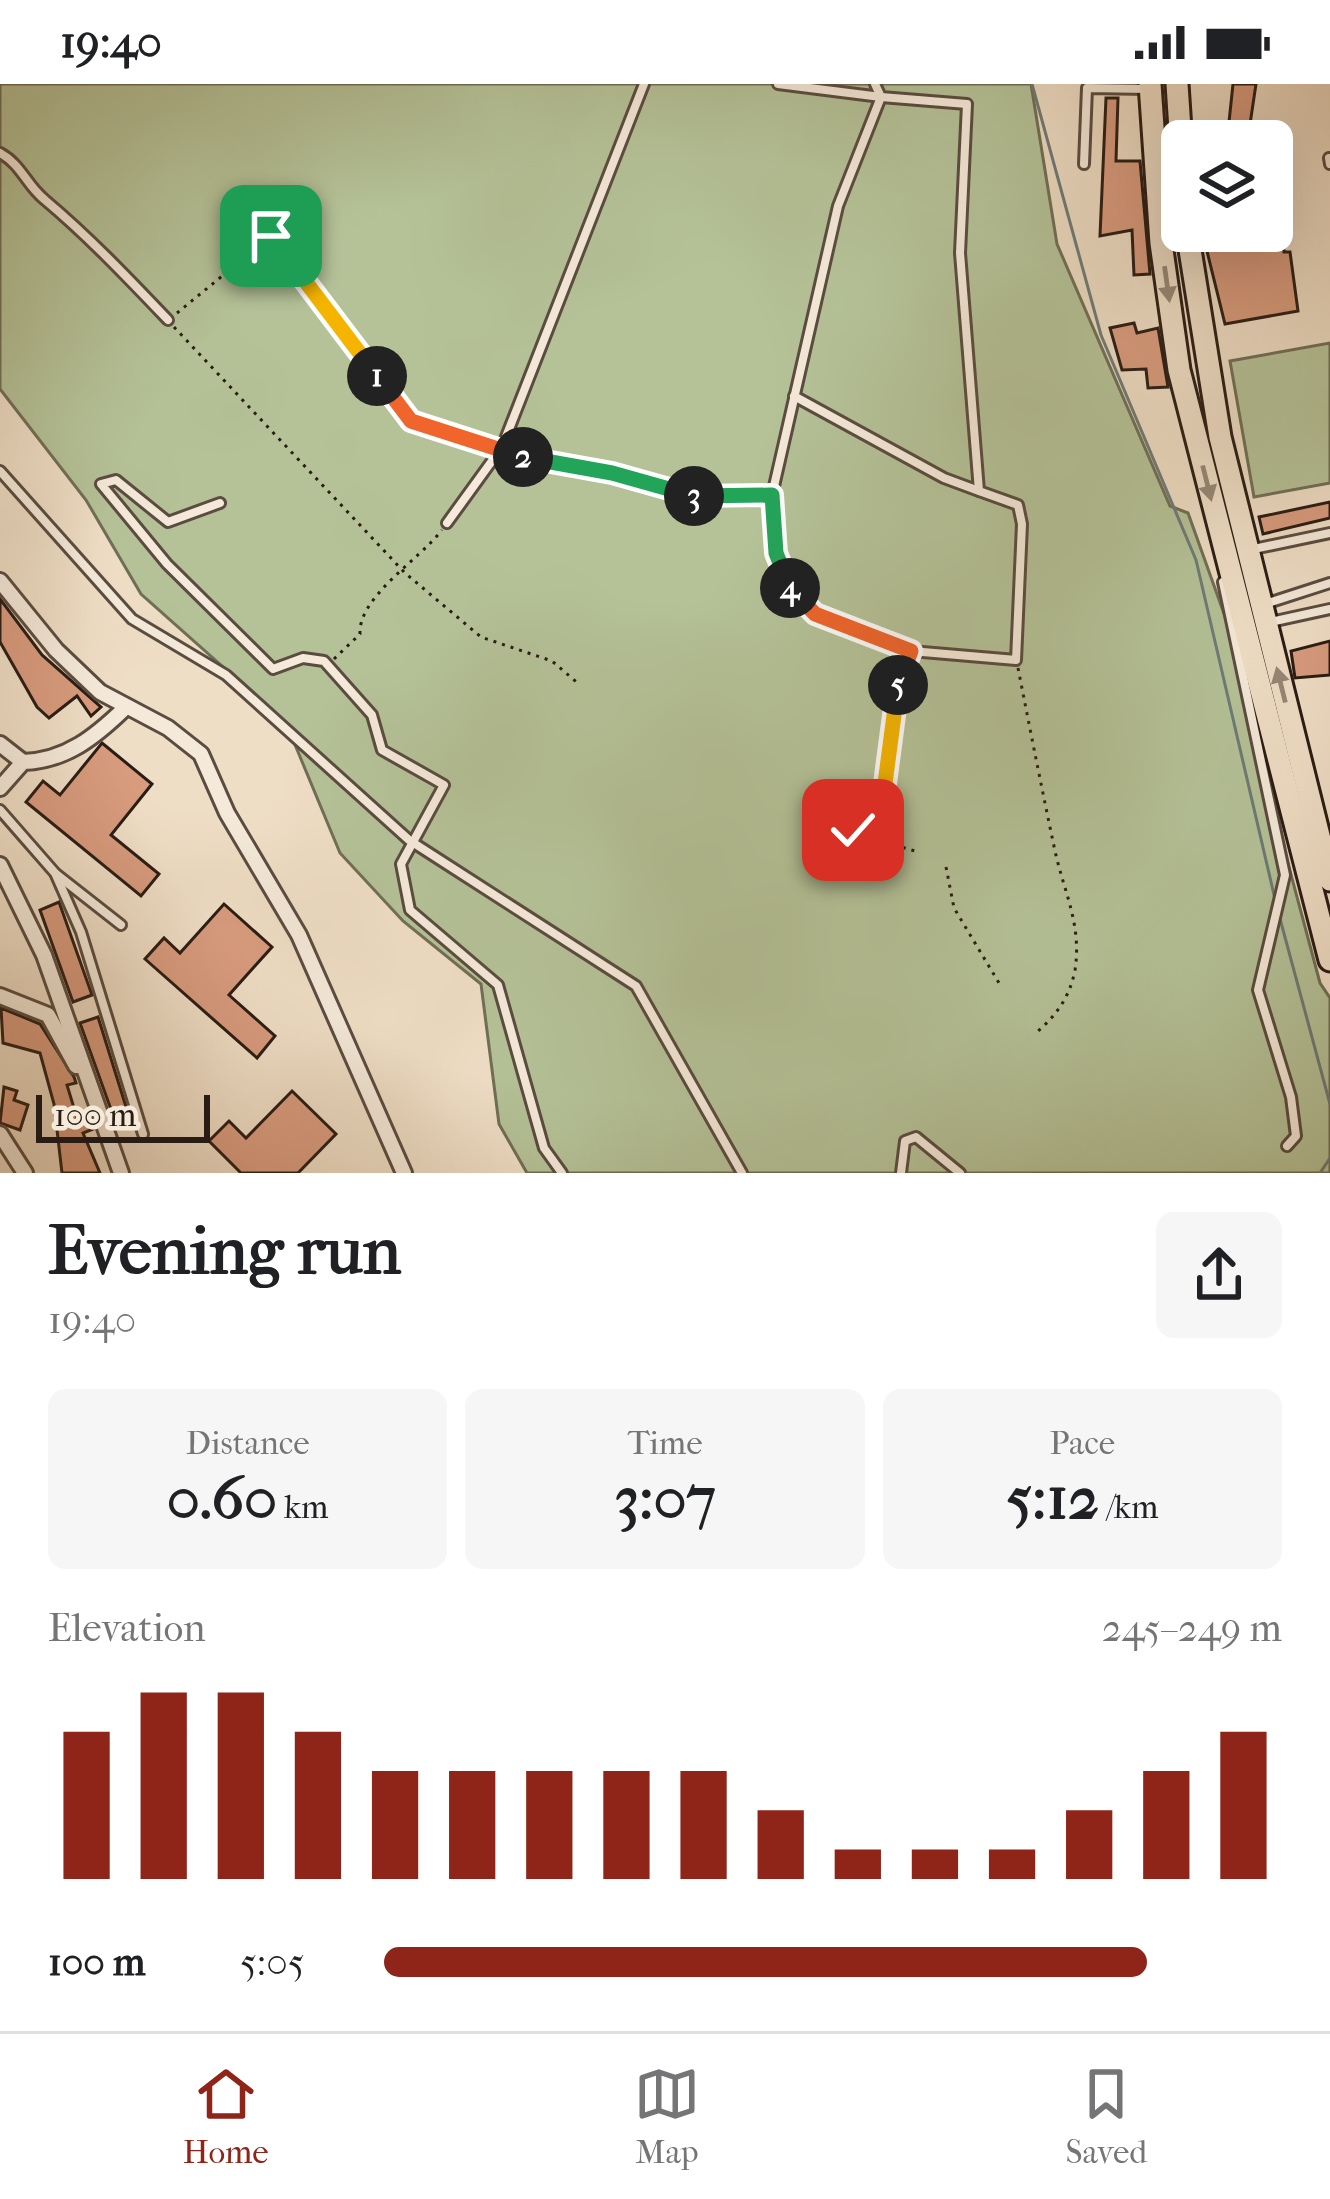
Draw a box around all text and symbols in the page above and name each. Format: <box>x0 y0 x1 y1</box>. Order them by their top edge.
text: 19:40 <box>60 16 162 69</box>
map controls <box>1161 120 1293 252</box>
button: layers <box>1161 120 1293 252</box>
pin <box>220 185 322 287</box>
icon: arrive <box>238 203 304 269</box>
one-way arrow <box>1158 266 1177 303</box>
pin: 1 <box>347 346 407 406</box>
text: 1 <box>371 356 383 395</box>
pin: 2 <box>493 427 553 487</box>
text: 2 <box>515 437 531 476</box>
one-way arrow <box>1198 465 1217 502</box>
pin: 3 <box>664 466 724 526</box>
text: 3 <box>687 476 701 515</box>
pin: 4 <box>760 558 820 618</box>
text: 4 <box>780 568 800 607</box>
pin: 5 <box>868 655 928 715</box>
text: 5 <box>891 665 905 704</box>
one-way arrow <box>1271 667 1290 704</box>
pin <box>802 779 904 881</box>
icon: check <box>820 797 886 863</box>
scale bar <box>36 1089 210 1142</box>
text: 100 m <box>54 1096 137 1135</box>
button: share <box>1156 1212 1282 1338</box>
text: Evening run <box>48 1213 401 1290</box>
text: 19:40 <box>48 1297 136 1343</box>
text: Distance <box>186 1424 310 1463</box>
text: Time <box>627 1424 702 1463</box>
text: Pace <box>1049 1424 1115 1463</box>
text: 0.60 <box>167 1463 277 1534</box>
text: 3:07 <box>614 1463 716 1534</box>
text: 5:12 <box>1006 1463 1099 1534</box>
text: km <box>277 1488 329 1527</box>
text: /km <box>1099 1488 1158 1527</box>
text: Elevation <box>48 1605 206 1651</box>
text: 245–249 m <box>1102 1605 1282 1651</box>
text: 100 m <box>48 1939 146 1985</box>
text: 5:05 <box>240 1939 305 1985</box>
tab: Home <box>183 2061 269 2172</box>
tab: Map <box>634 2061 700 2172</box>
tab: Saved <box>1065 2061 1147 2172</box>

